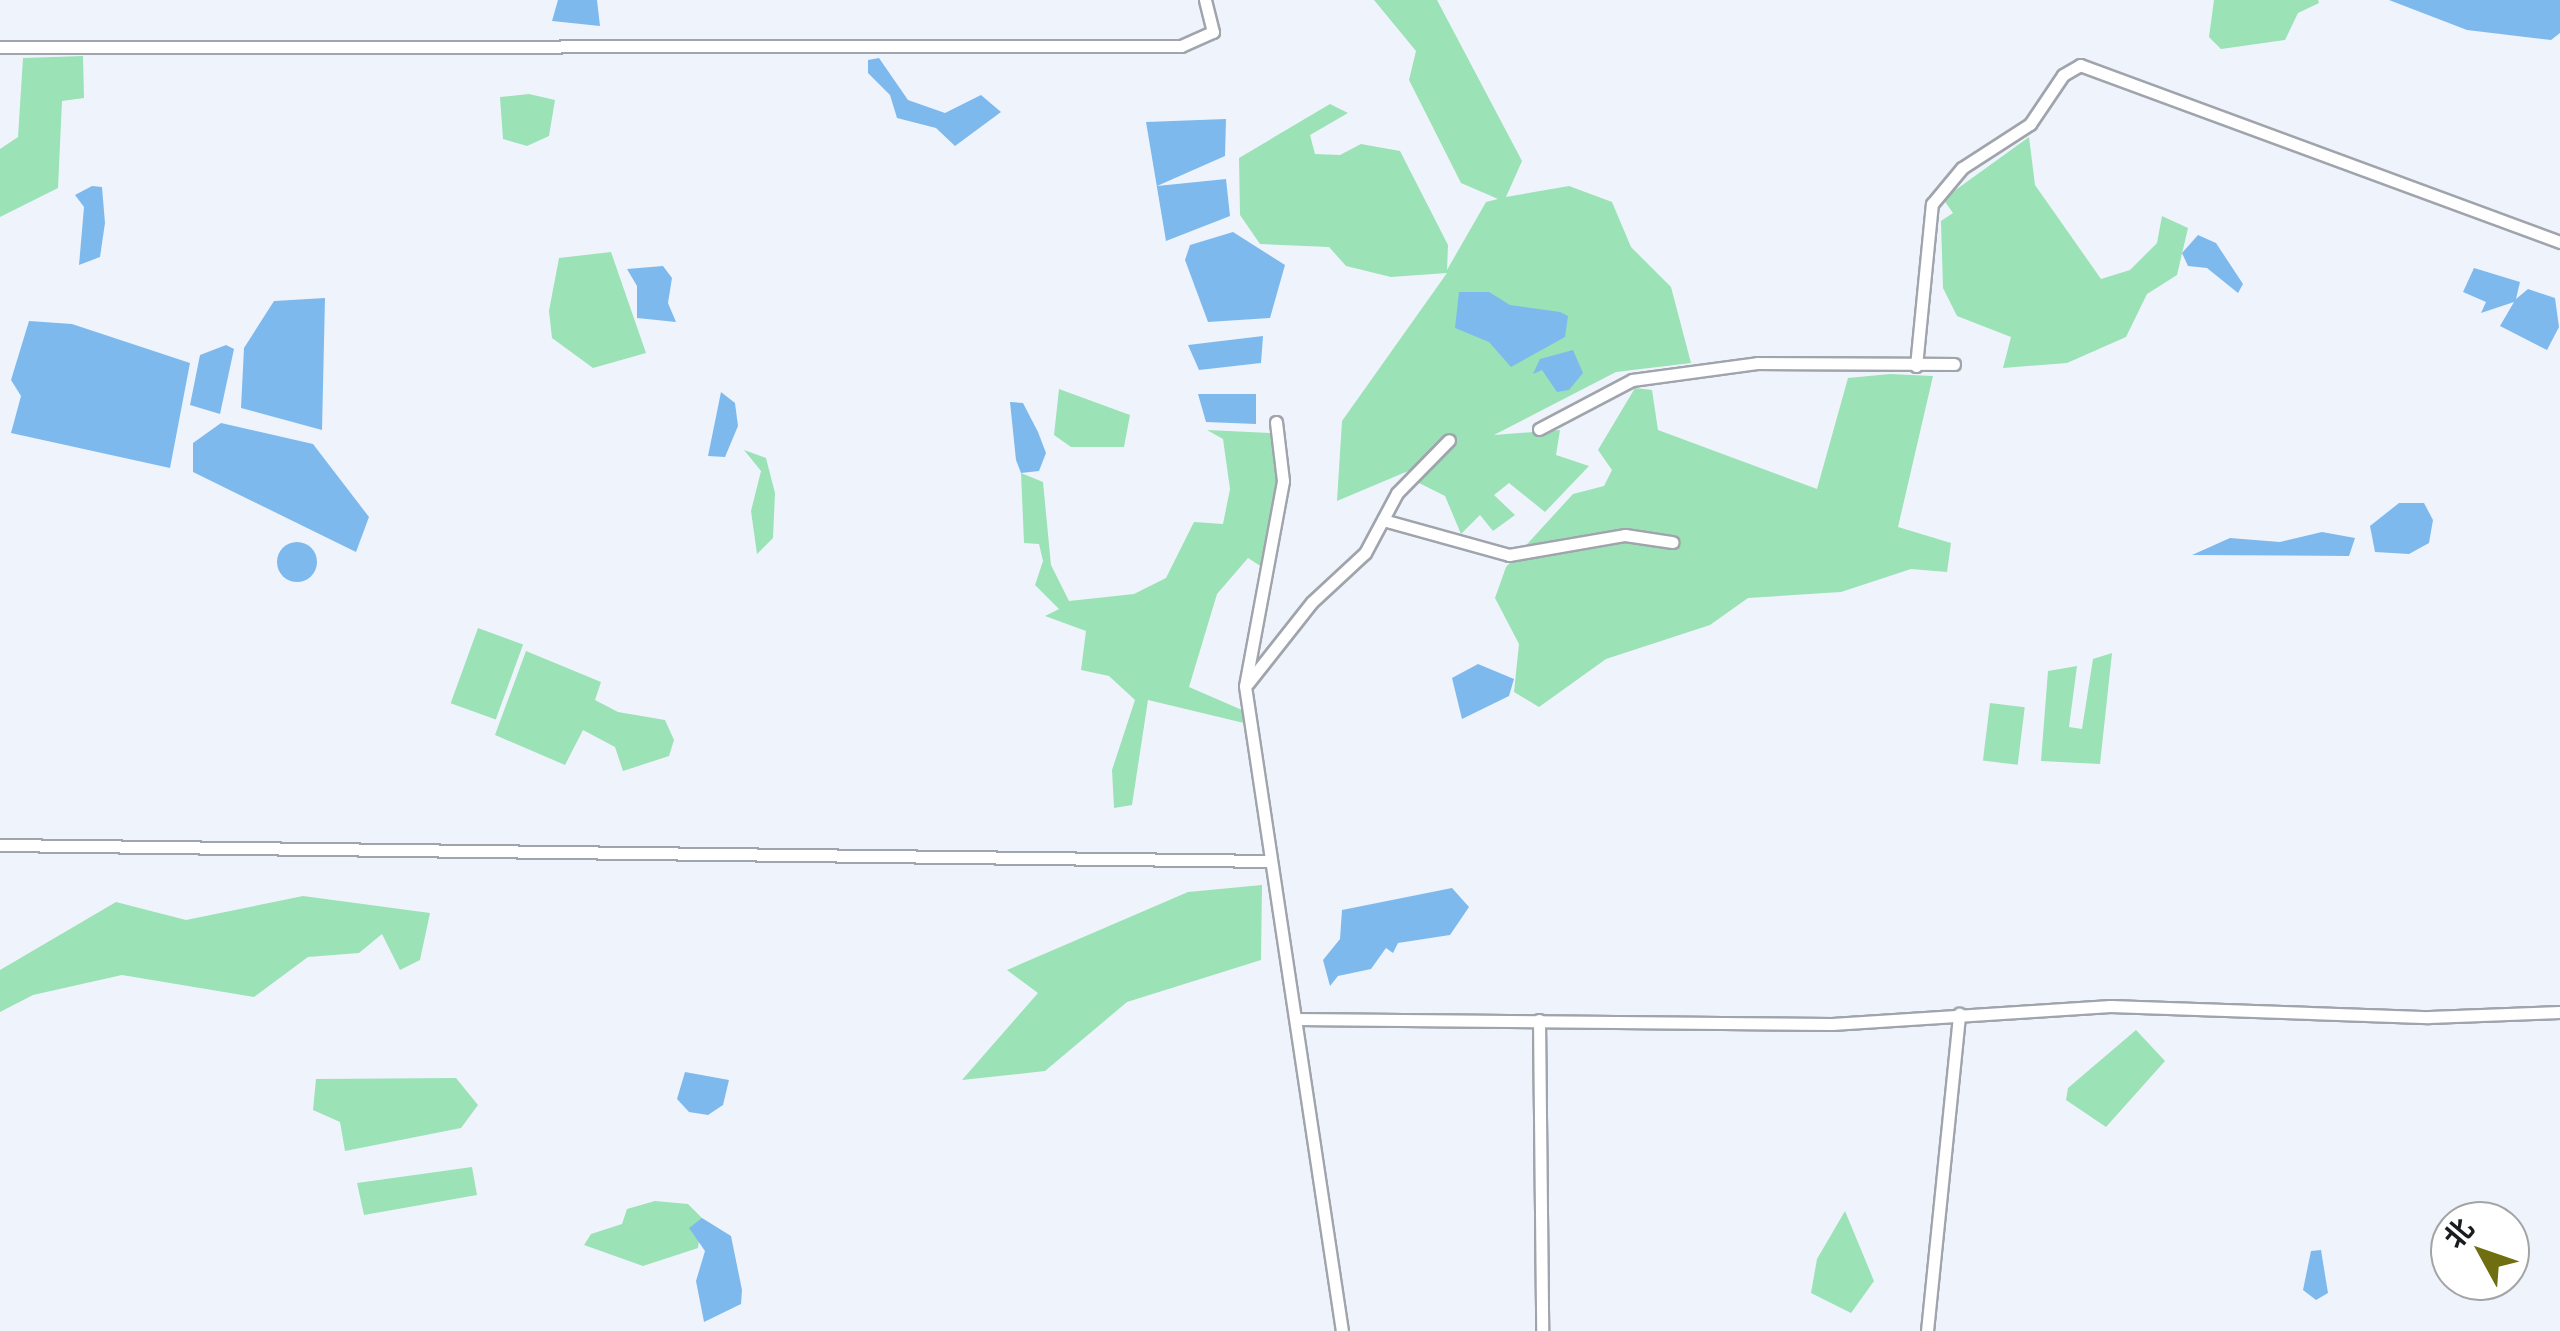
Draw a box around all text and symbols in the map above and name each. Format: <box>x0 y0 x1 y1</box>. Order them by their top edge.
north arrow <box>2430 1201 2530 1301</box>
text: 北 <box>2437 1212 2479 1253</box>

